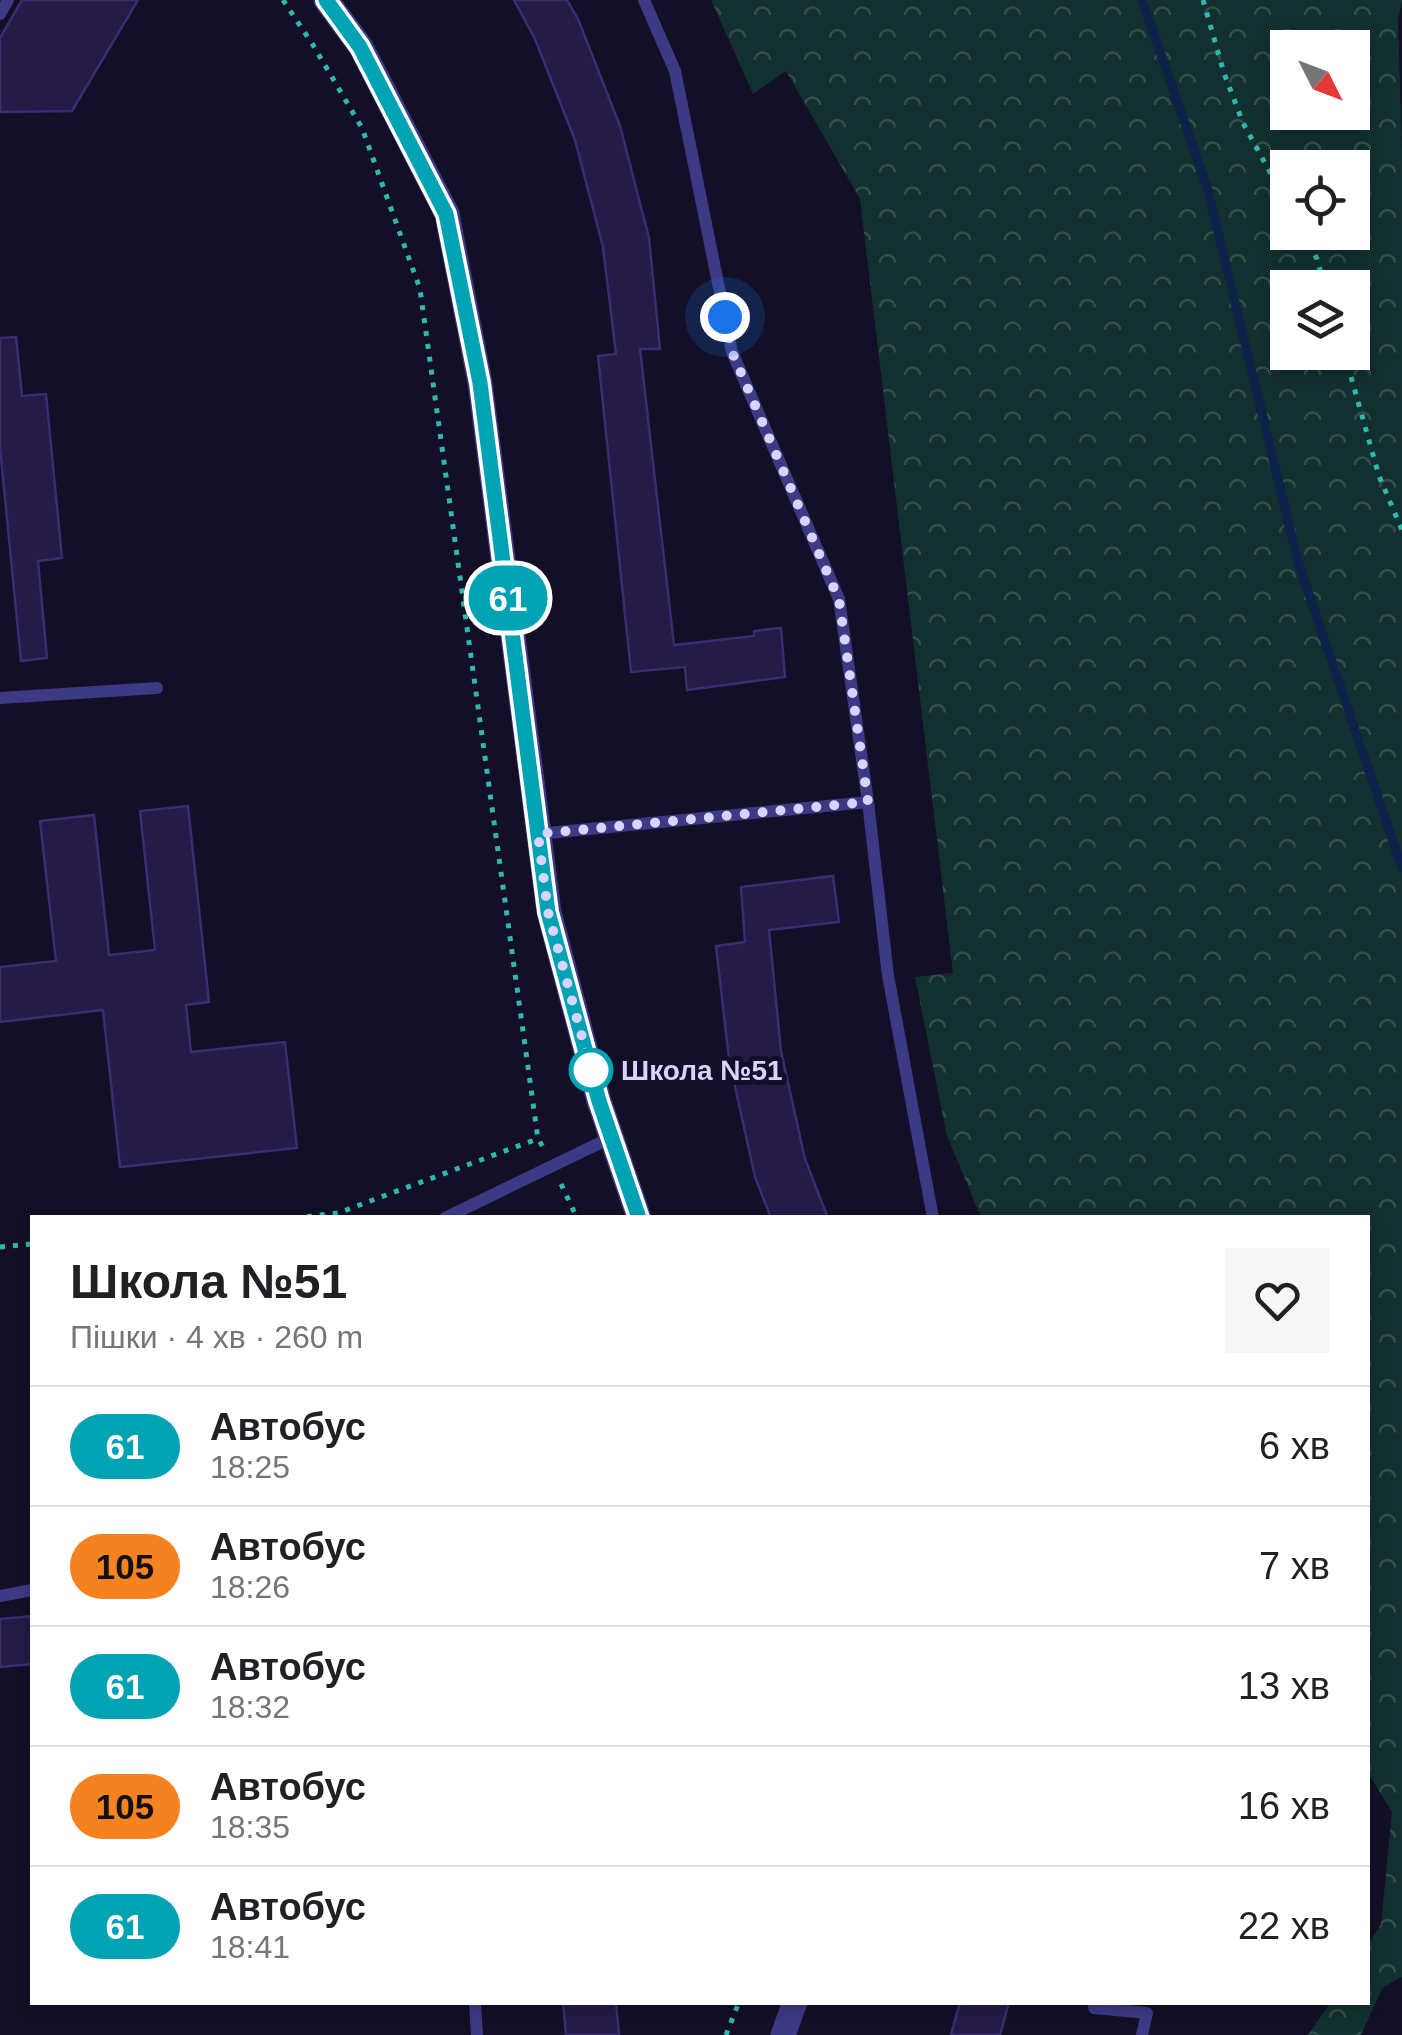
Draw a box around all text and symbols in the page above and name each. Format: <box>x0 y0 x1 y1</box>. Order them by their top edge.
north arrow <box>1270 30 1370 130</box>
map controls <box>1270 30 1370 370</box>
button: locate <box>1270 150 1370 250</box>
button: layers <box>1270 270 1370 370</box>
your location <box>700 292 750 342</box>
line badge: 61 <box>463 566 553 630</box>
text: 61 <box>489 579 527 618</box>
marker: Школа №51 <box>570 1049 612 1091</box>
place label: Школа №51 <box>621 1055 783 1086</box>
button: heart <box>1225 1248 1330 1353</box>
text: Школа №51 <box>70 1255 347 1308</box>
text: Пішки · 4 хв · 260 m <box>70 1319 363 1355</box>
text: Автобус <box>210 1406 366 1448</box>
text: 6 хв <box>1259 1425 1330 1467</box>
text: 61 <box>106 1427 144 1466</box>
text: 18:25 <box>210 1449 290 1485</box>
text: Автобус <box>210 1526 366 1568</box>
text: 7 хв <box>1259 1545 1330 1587</box>
text: 105 <box>96 1547 154 1586</box>
text: 18:26 <box>210 1569 290 1605</box>
text: Автобус <box>210 1646 366 1688</box>
text: 13 хв <box>1238 1665 1330 1707</box>
text: 61 <box>106 1667 144 1706</box>
text: 18:32 <box>210 1689 290 1725</box>
text: Автобус <box>210 1766 366 1808</box>
text: 16 хв <box>1238 1785 1330 1827</box>
text: 105 <box>96 1787 154 1826</box>
text: 18:35 <box>210 1809 290 1845</box>
text: Автобус <box>210 1886 366 1928</box>
text: 22 хв <box>1238 1905 1330 1947</box>
text: 61 <box>106 1907 144 1946</box>
text: 18:41 <box>210 1929 290 1965</box>

